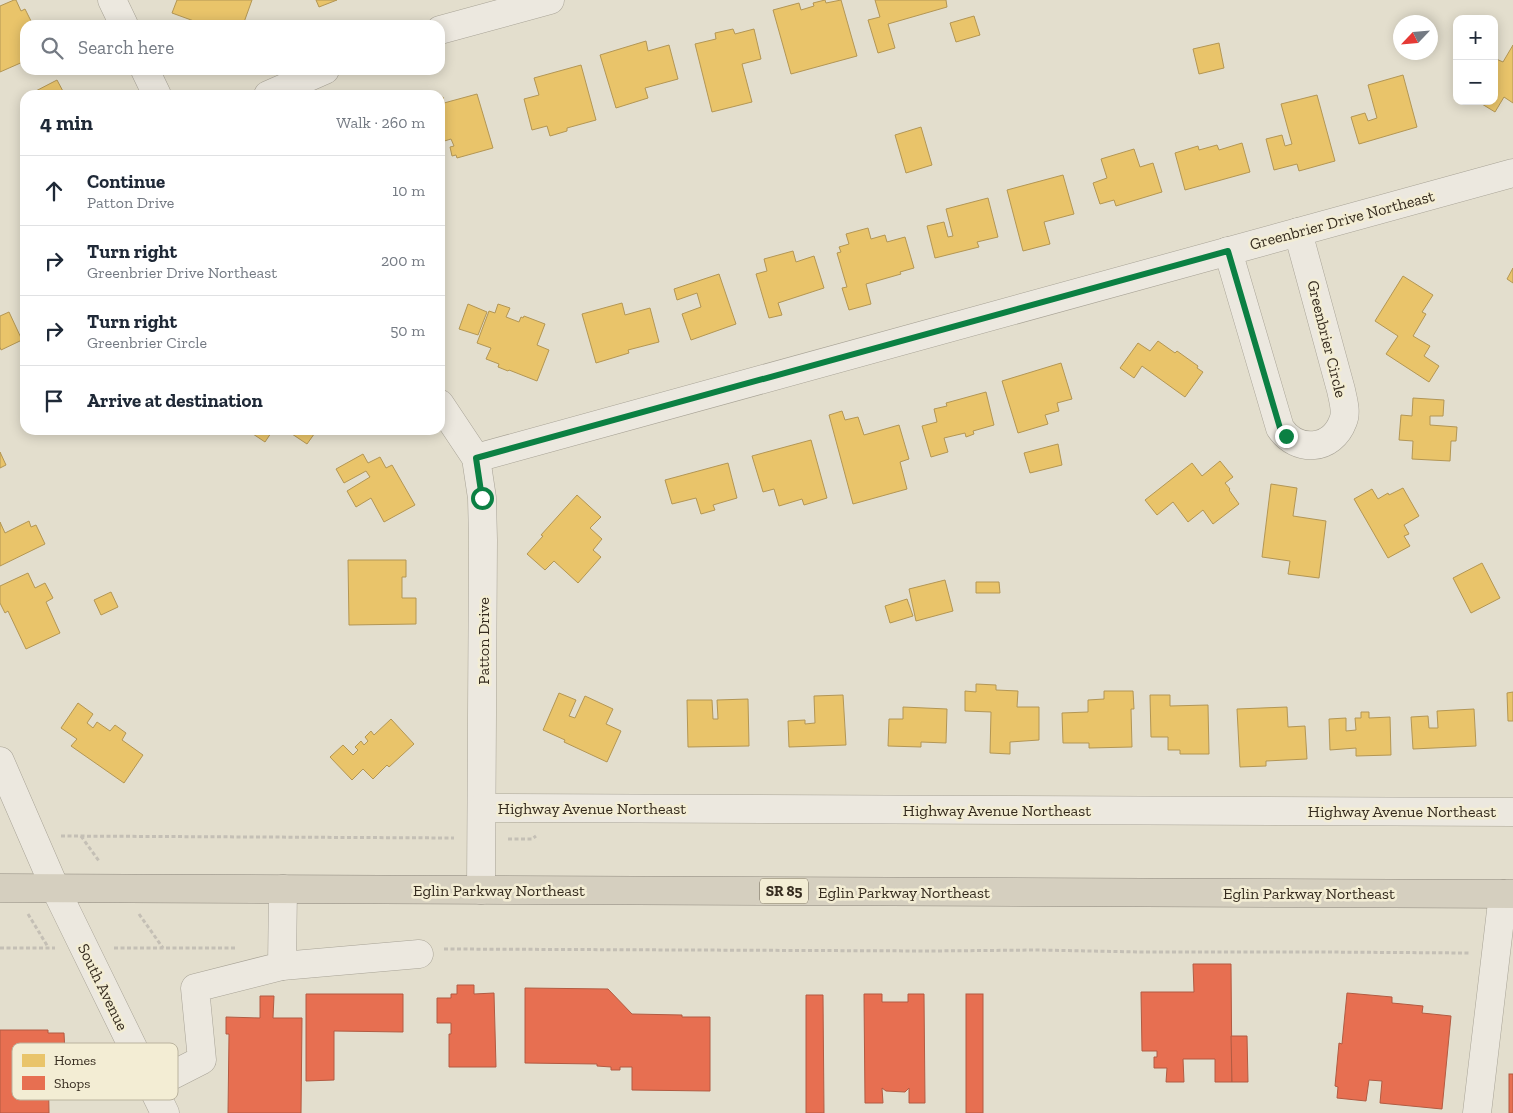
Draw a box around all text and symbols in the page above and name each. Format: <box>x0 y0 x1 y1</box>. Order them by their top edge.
north arrow <box>1393 15 1438 60</box>
map controls <box>1453 15 1498 105</box>
button: + <box>1453 15 1498 60</box>
search box <box>20 20 445 75</box>
icon: search <box>38 34 66 62</box>
text: Search here <box>78 36 174 59</box>
button: − <box>1453 60 1498 105</box>
text: 4 min <box>40 110 93 135</box>
text: Walk · 260 m <box>336 113 425 132</box>
text: Continue <box>87 170 165 193</box>
icon: ahead <box>40 177 68 205</box>
text: 10 m <box>392 181 425 200</box>
street label: Greenbrier Drive Northeast <box>1248 186 1436 254</box>
text: Patton Drive <box>87 193 174 212</box>
text: Turn right <box>87 240 177 263</box>
icon: right <box>40 247 68 275</box>
text: 200 m <box>381 251 425 270</box>
text: Greenbrier Drive Northeast <box>87 263 277 282</box>
street label: Greenbrier Circle <box>1303 278 1351 400</box>
text: Turn right <box>87 310 177 333</box>
icon: right <box>40 317 68 345</box>
text: 50 m <box>390 321 425 340</box>
text: Greenbrier Circle <box>87 333 207 352</box>
icon: arrive <box>40 387 68 415</box>
text: Arrive at destination <box>87 389 263 412</box>
route end <box>1275 425 1298 448</box>
route start <box>471 487 494 510</box>
street label: Patton Drive <box>474 597 493 685</box>
street label: Highway Avenue Northeast <box>498 799 686 818</box>
street label: Highway Avenue Northeast <box>903 801 1091 820</box>
street label: Highway Avenue Northeast <box>1308 802 1496 821</box>
road number: SR 85 <box>760 878 808 904</box>
street label: Eglin Parkway Northeast <box>413 881 585 900</box>
street label: Eglin Parkway Northeast <box>818 883 990 902</box>
street label: Eglin Parkway Northeast <box>1223 884 1395 903</box>
street label: South Avenue <box>74 940 132 1034</box>
legend <box>12 1043 178 1100</box>
text: Homes <box>54 1052 96 1069</box>
text: Shops <box>54 1075 90 1092</box>

